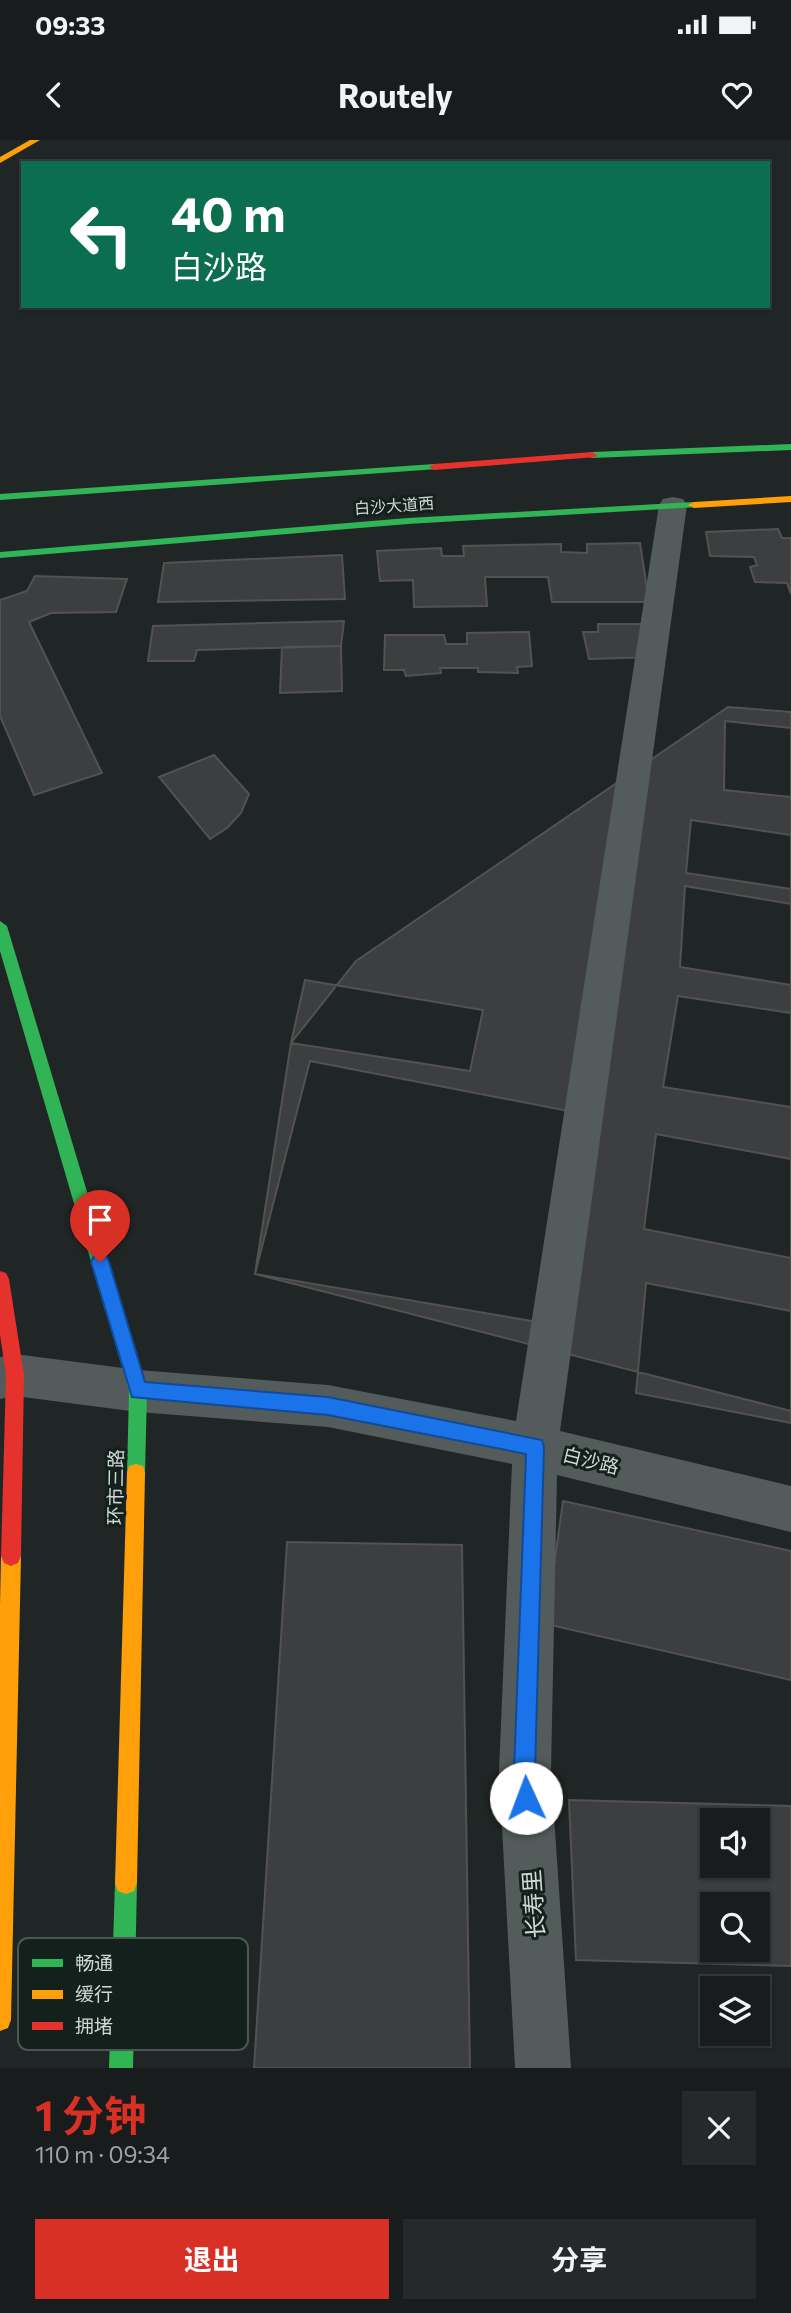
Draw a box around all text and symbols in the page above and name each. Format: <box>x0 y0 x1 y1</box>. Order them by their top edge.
text: 09:33 <box>35 9 105 40</box>
text: Routely <box>338 75 453 115</box>
icon: back <box>35 76 73 114</box>
icon: heart <box>718 76 756 114</box>
text: 40 m <box>171 182 286 242</box>
icon: left <box>56 189 147 280</box>
text: 白沙路 <box>171 246 267 286</box>
street label: 白沙大道西 <box>353 493 435 517</box>
pin <box>70 1190 130 1262</box>
icon: arrive <box>81 1201 119 1239</box>
street label: 白沙路 <box>561 1442 621 1478</box>
street label: 环市三路 <box>103 1449 127 1525</box>
position arrow <box>489 1761 563 1835</box>
map controls <box>700 1808 770 2046</box>
button: sound <box>700 1808 770 1878</box>
street label: 长寿里 <box>517 1869 549 1939</box>
button: search <box>700 1892 770 1962</box>
legend <box>18 1938 248 2050</box>
text: 畅通 <box>75 1951 113 1974</box>
button: layers <box>700 1976 770 2046</box>
text: 缓行 <box>75 1982 113 2005</box>
text: 拥堵 <box>75 2014 113 2037</box>
text: 1 分钟 <box>35 2088 146 2140</box>
button: close <box>682 2091 756 2165</box>
text: 110 m · 09:34 <box>35 2140 170 2168</box>
button: 退出 <box>35 2219 389 2299</box>
button: 分享 <box>403 2219 756 2299</box>

